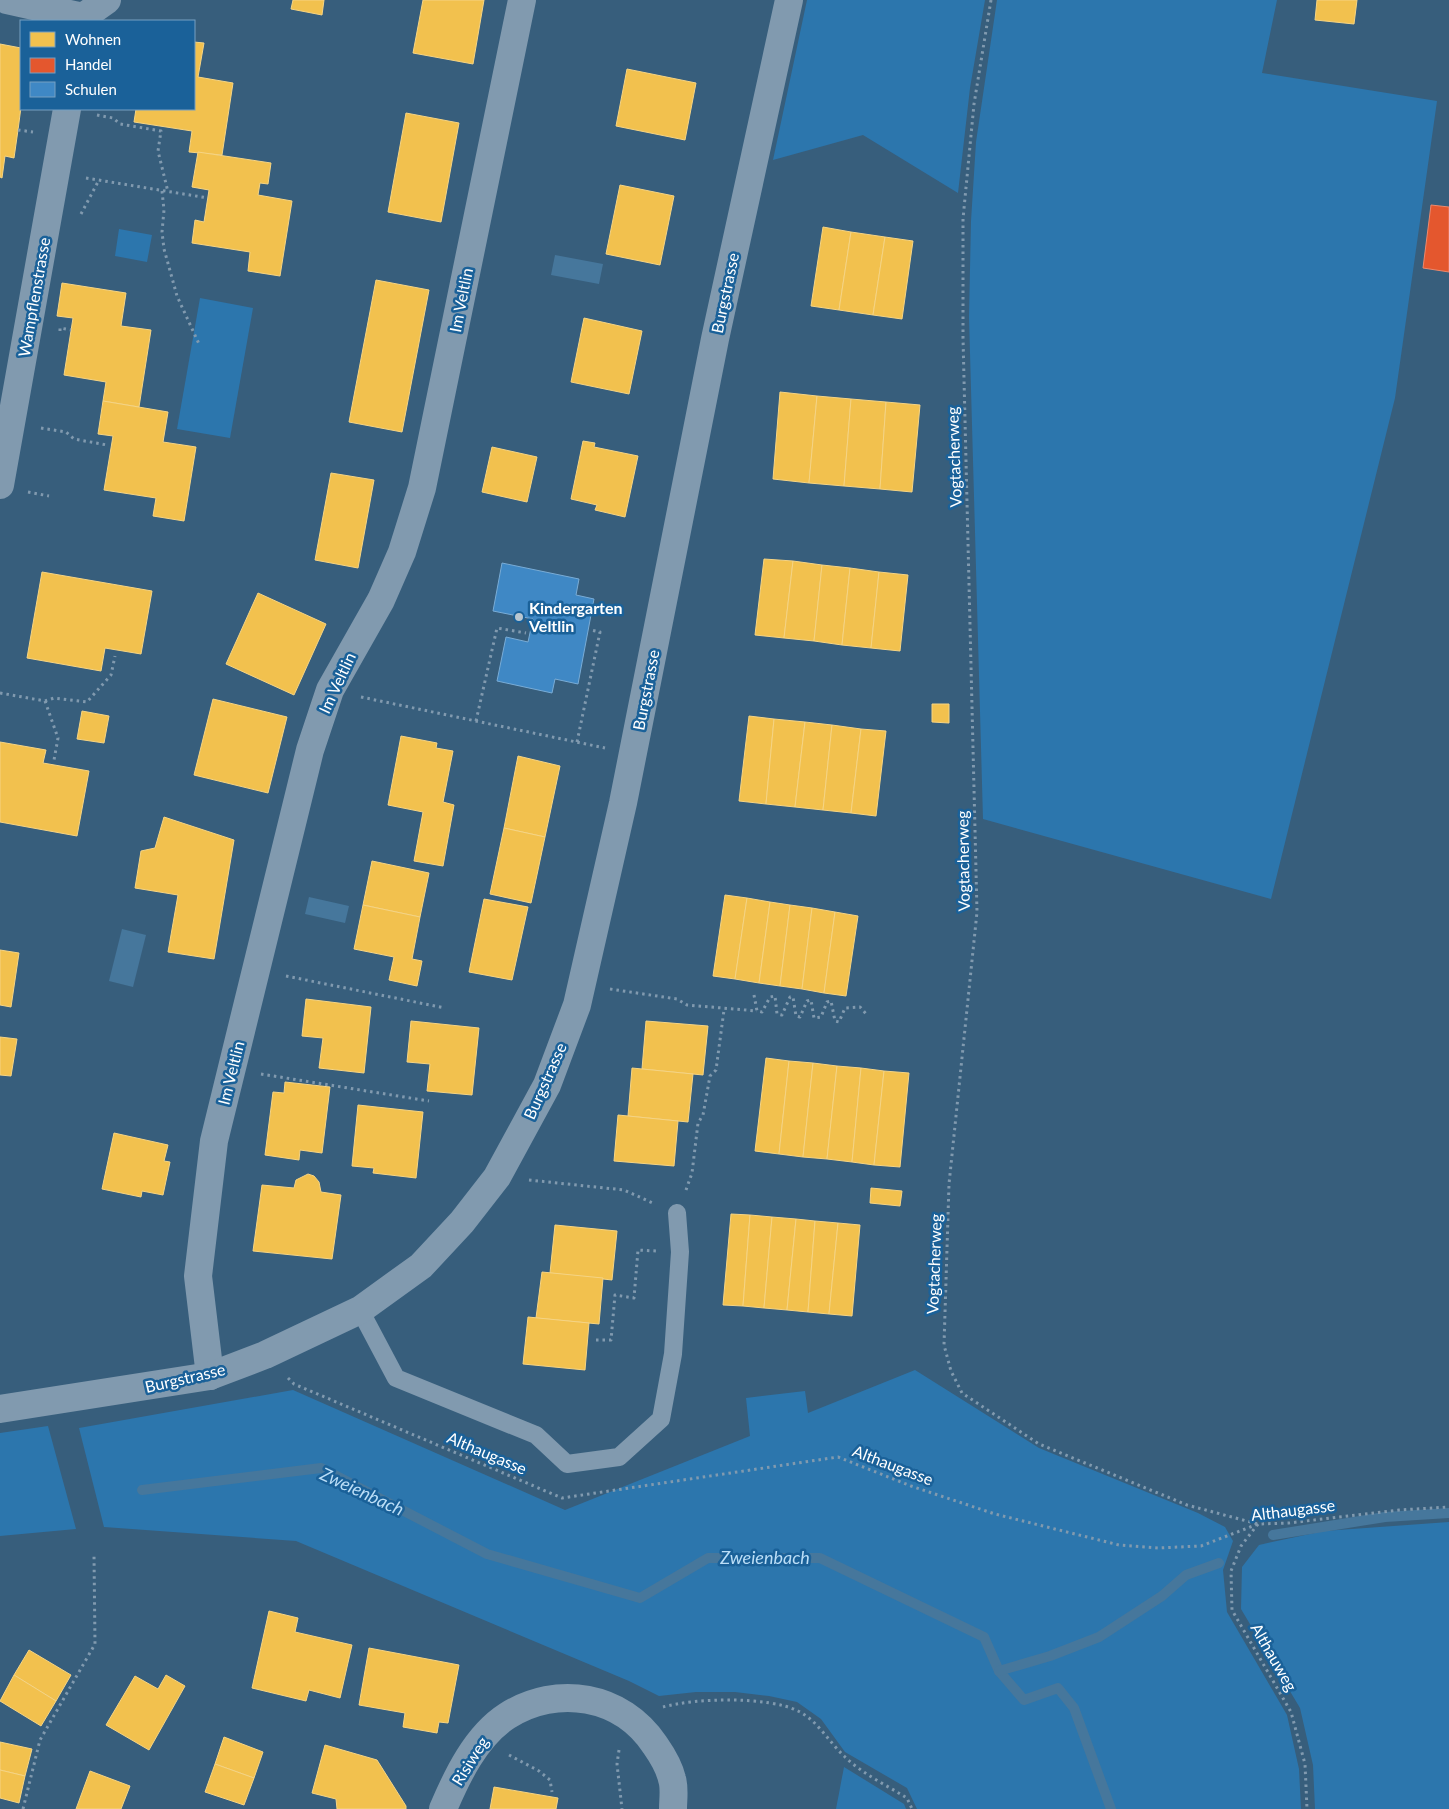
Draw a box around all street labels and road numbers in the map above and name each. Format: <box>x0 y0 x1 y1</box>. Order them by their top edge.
street label: Wampflenstrasse <box>14 236 53 358</box>
street label: Burgstrasse <box>707 251 742 335</box>
street label: Im Veltlin <box>445 266 476 334</box>
street label: Vogtacherweg <box>942 406 965 508</box>
street label: Burgstrasse <box>628 648 663 732</box>
street label: Im Veltlin <box>314 649 359 716</box>
street label: Vogtacherweg <box>952 810 973 912</box>
street label: Im Veltlin <box>213 1039 248 1107</box>
street label: Burgstrasse <box>519 1040 570 1122</box>
street label: Vogtacherweg <box>922 1213 945 1315</box>
street label: Burgstrasse <box>143 1359 227 1396</box>
street label: Althaugasse <box>445 1427 530 1478</box>
street label: Althaugasse <box>850 1440 936 1489</box>
street label: Althaugasse <box>1250 1495 1336 1524</box>
street label: Althauweg <box>1247 1619 1301 1694</box>
street label: Risiweg <box>447 1733 492 1789</box>

